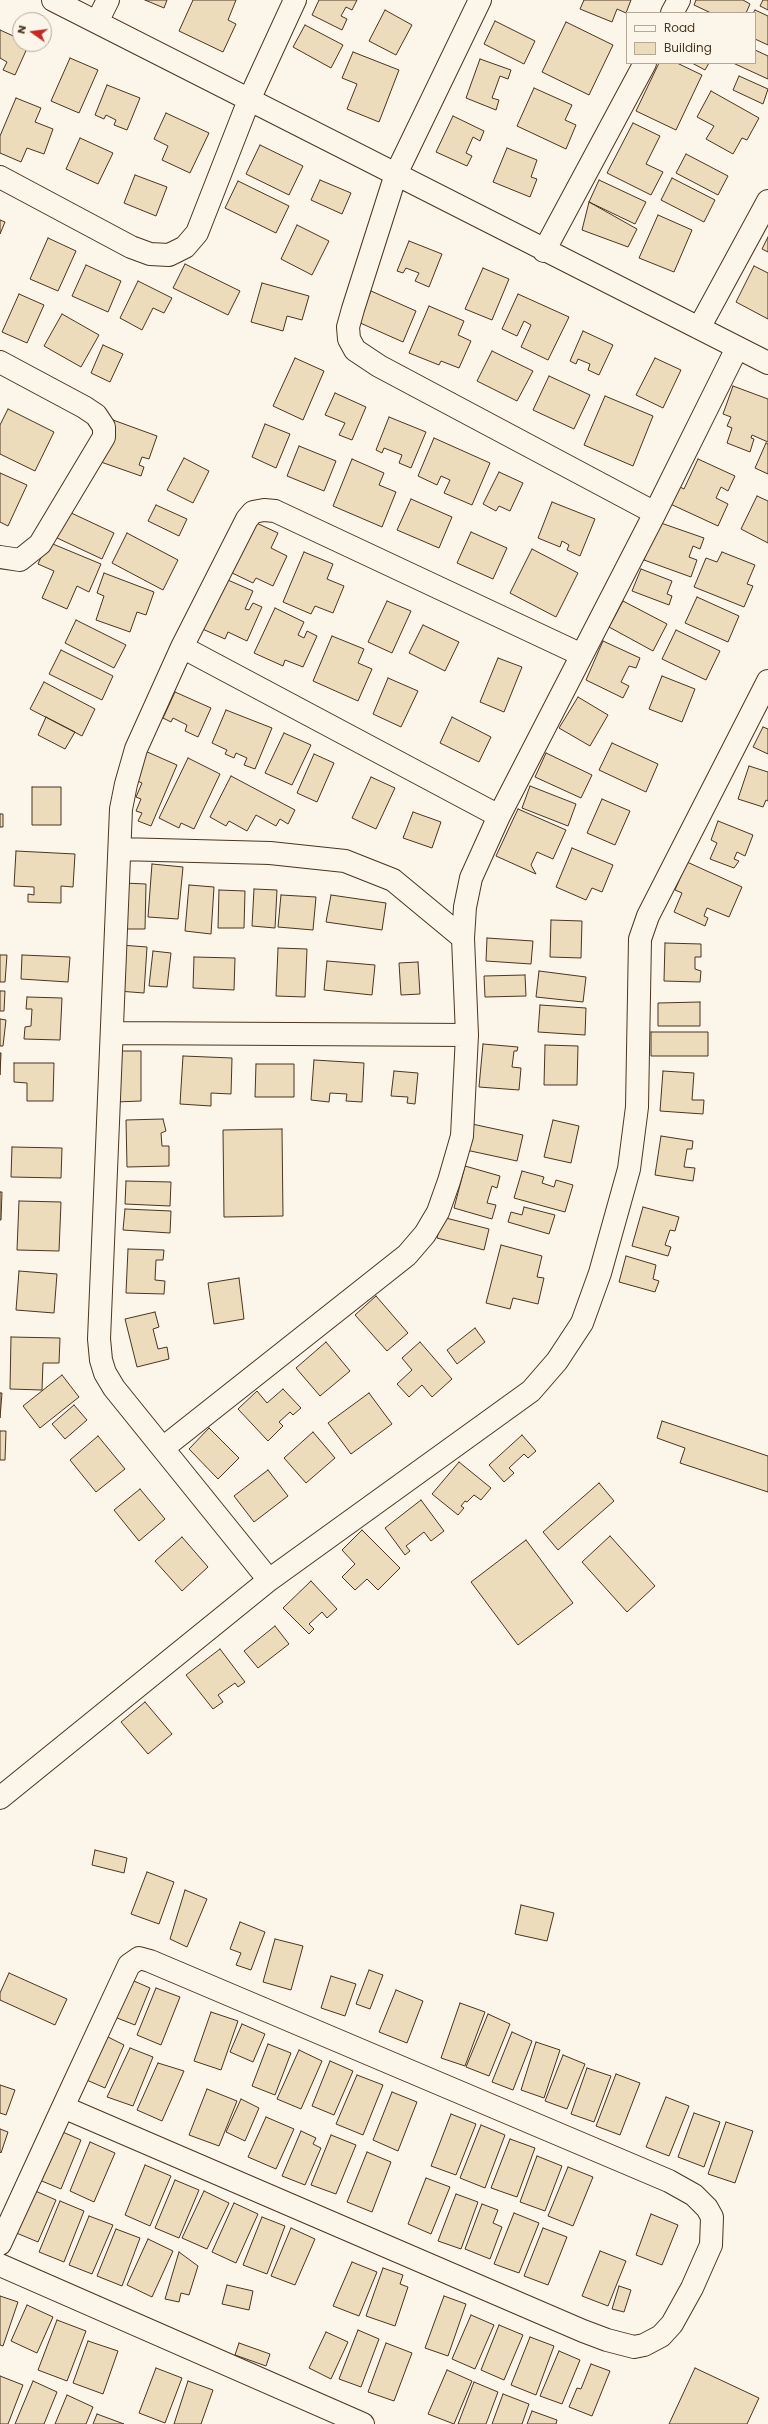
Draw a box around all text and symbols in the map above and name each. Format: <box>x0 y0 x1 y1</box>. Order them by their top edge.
north arrow <box>12 12 52 52</box>
legend <box>626 12 756 64</box>
text: Road <box>664 19 695 36</box>
text: N <box>13 23 30 35</box>
text: Building <box>664 39 712 56</box>

